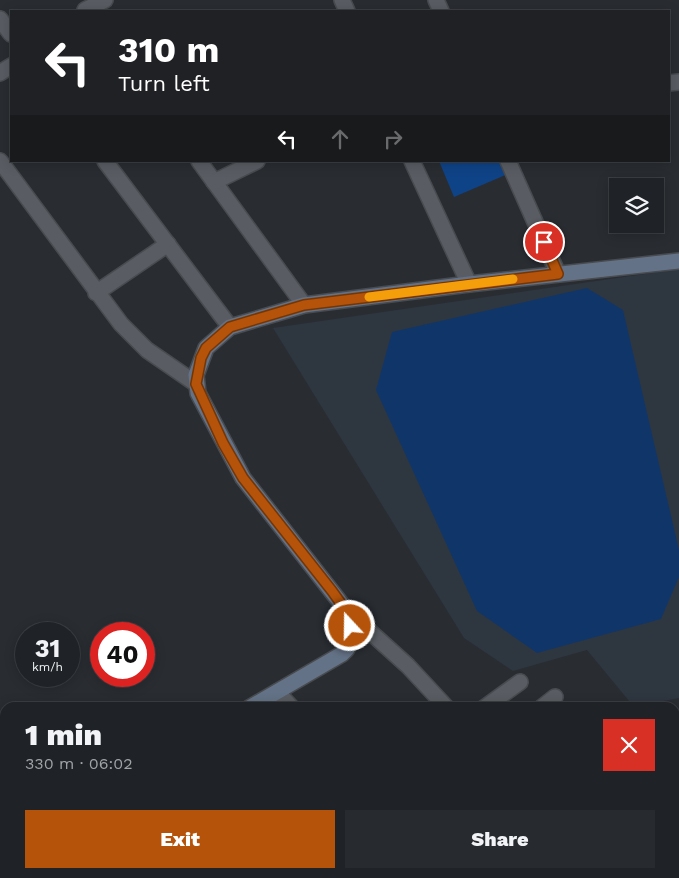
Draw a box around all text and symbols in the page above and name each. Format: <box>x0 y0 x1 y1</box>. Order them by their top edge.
text: 310 m <box>118 29 219 71</box>
icon: left <box>35 30 100 95</box>
text: Turn left <box>118 71 210 96</box>
icon: left <box>273 125 301 153</box>
icon: ahead <box>326 125 354 153</box>
icon: right <box>379 125 407 153</box>
map controls <box>609 178 664 233</box>
button: layers <box>609 178 664 233</box>
pin <box>523 221 565 263</box>
icon: arrive <box>530 228 558 256</box>
position arrow <box>323 599 375 651</box>
speed limit sign: 40 <box>90 622 155 687</box>
text: 31 <box>35 634 60 663</box>
text: km/h <box>32 660 63 674</box>
text: 1 min <box>25 717 102 752</box>
button: close <box>603 719 655 771</box>
text: 330 m · 06:02 <box>25 754 133 773</box>
button: Exit <box>25 810 335 868</box>
button: Share <box>345 810 655 868</box>

